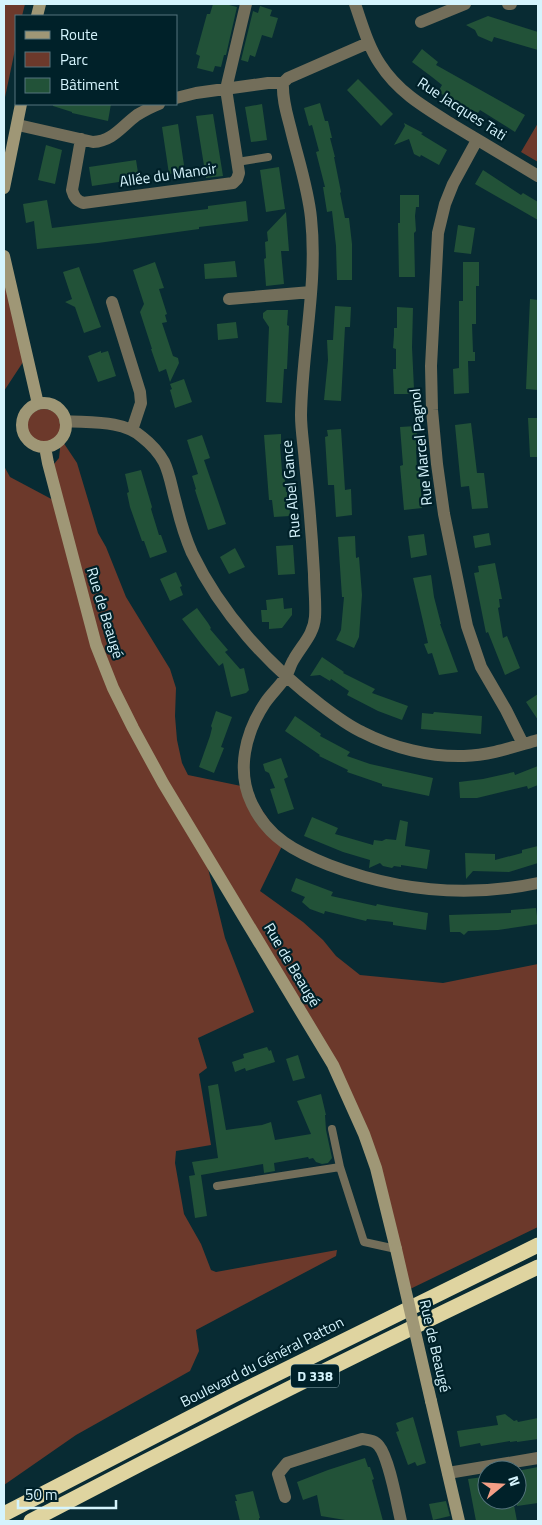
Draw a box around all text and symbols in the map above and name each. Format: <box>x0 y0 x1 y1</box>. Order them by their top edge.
legend <box>15 15 178 105</box>
text: Route <box>60 23 98 46</box>
text: Parc <box>60 48 88 71</box>
street label: Rue Jacques Tati <box>413 71 512 146</box>
text: Bâtiment <box>60 73 119 96</box>
street label: Allée du Manoir <box>118 156 218 193</box>
street label: Rue Marcel Pagnol <box>403 387 438 507</box>
street label: Rue Abel Gance <box>275 439 306 539</box>
street label: Rue de Beaugé <box>81 564 130 661</box>
street label: Rue de Beaugé <box>258 918 327 1011</box>
street label: Rue de Beaugé <box>414 1297 457 1394</box>
street label: Boulevard du Général Patton <box>176 1310 348 1413</box>
road number: D 338 <box>291 1364 339 1388</box>
north arrow <box>477 1460 527 1510</box>
text: N <box>503 1473 526 1489</box>
scale bar <box>18 1478 115 1510</box>
text: 50 m <box>25 1483 58 1506</box>

